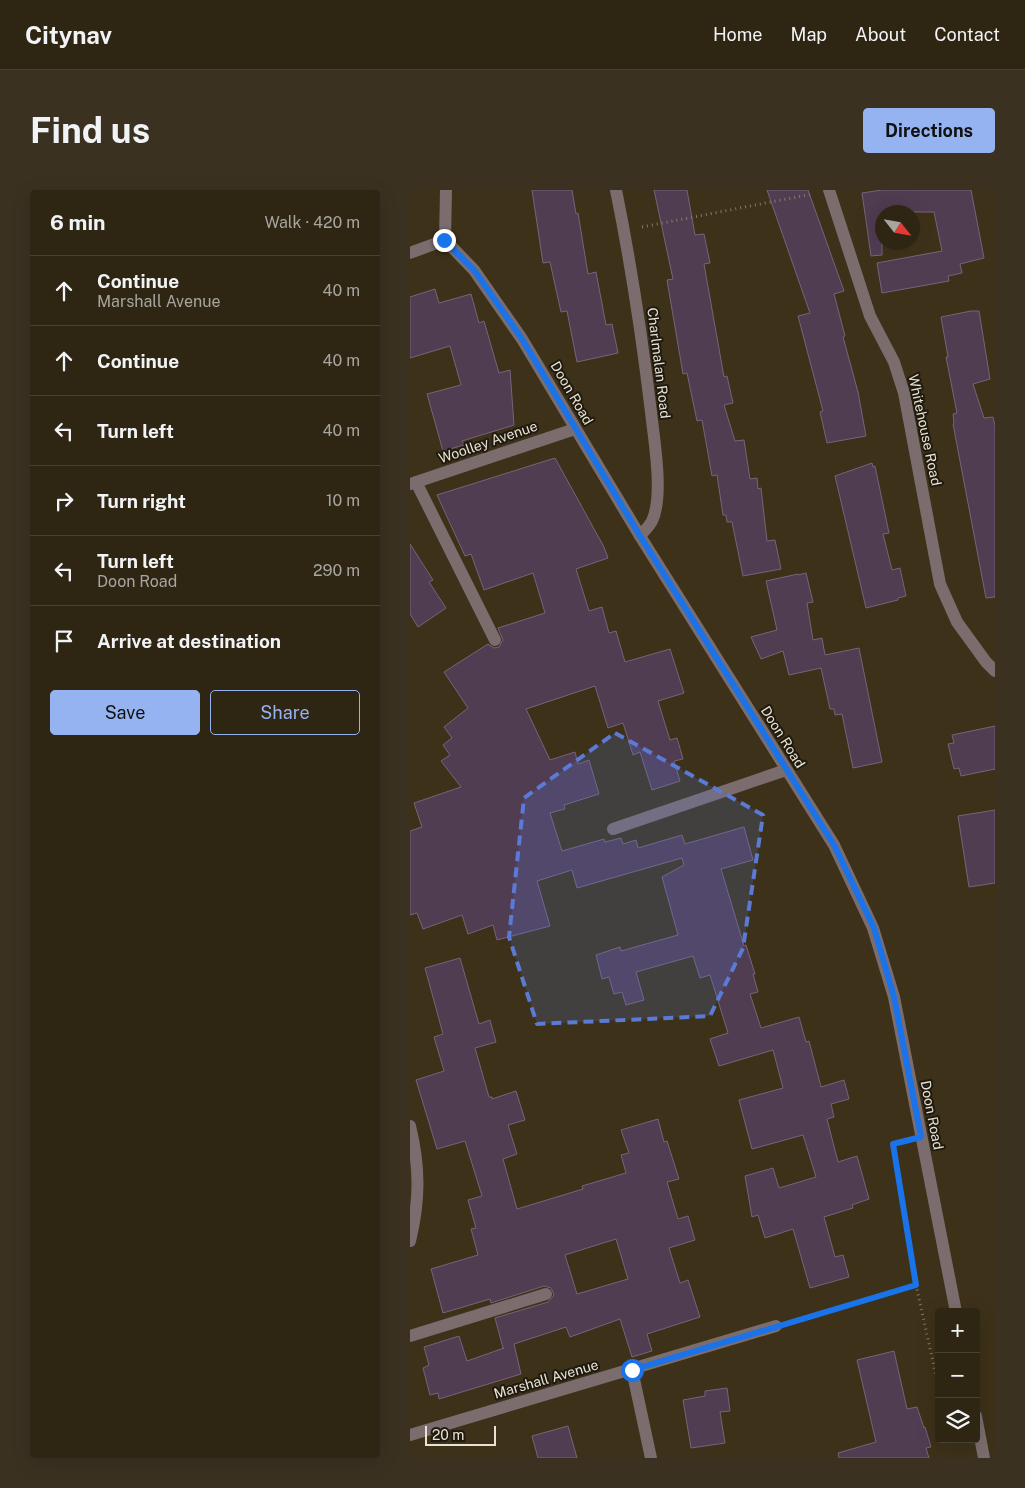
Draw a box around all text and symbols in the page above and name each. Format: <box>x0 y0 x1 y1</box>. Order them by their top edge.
text: Citynav <box>25 21 112 49</box>
text: Home <box>713 24 763 45</box>
text: Map <box>791 24 827 45</box>
text: About <box>855 24 906 45</box>
text: Contact <box>934 24 1000 45</box>
button: Directions <box>863 108 995 153</box>
text: Find us <box>30 110 150 151</box>
north arrow <box>875 205 920 250</box>
text: 6 min <box>50 210 106 235</box>
text: Walk · 420 m <box>264 213 360 232</box>
route end <box>433 229 456 252</box>
text: Continue <box>97 270 179 292</box>
icon: ahead <box>50 277 78 305</box>
text: 40 m <box>322 281 360 300</box>
text: Marshall Avenue <box>97 292 221 311</box>
street label: Charlmalan Road <box>644 307 674 419</box>
icon: ahead <box>50 347 78 375</box>
text: Continue <box>97 350 179 372</box>
text: 40 m <box>322 351 360 370</box>
street label: Doon Road <box>548 359 596 427</box>
street label: Whitehouse Road <box>905 373 945 487</box>
icon: left <box>50 417 78 445</box>
street label: Woolley Avenue <box>437 418 539 466</box>
text: Turn left <box>97 420 174 442</box>
text: 40 m <box>322 421 360 440</box>
icon: right <box>50 487 78 515</box>
text: Turn right <box>97 490 186 512</box>
text: 10 m <box>326 491 360 510</box>
text: Turn left <box>97 550 174 572</box>
icon: left <box>50 557 78 585</box>
text: 290 m <box>313 561 360 580</box>
text: Doon Road <box>97 572 177 591</box>
icon: arrive <box>50 627 78 655</box>
text: Arrive at destination <box>97 630 281 652</box>
button: Save <box>50 690 200 735</box>
button: Share <box>210 690 360 735</box>
street label: Doon Road <box>758 703 808 771</box>
street label: Doon Road <box>917 1079 947 1151</box>
map controls <box>935 1308 980 1443</box>
button: + <box>935 1308 980 1353</box>
button: − <box>935 1353 980 1398</box>
street label: Marshall Avenue <box>492 1356 600 1402</box>
route start <box>621 1359 644 1382</box>
button: layers <box>935 1398 980 1443</box>
scale bar <box>425 1423 496 1446</box>
text: 20 m <box>432 1427 464 1443</box>

